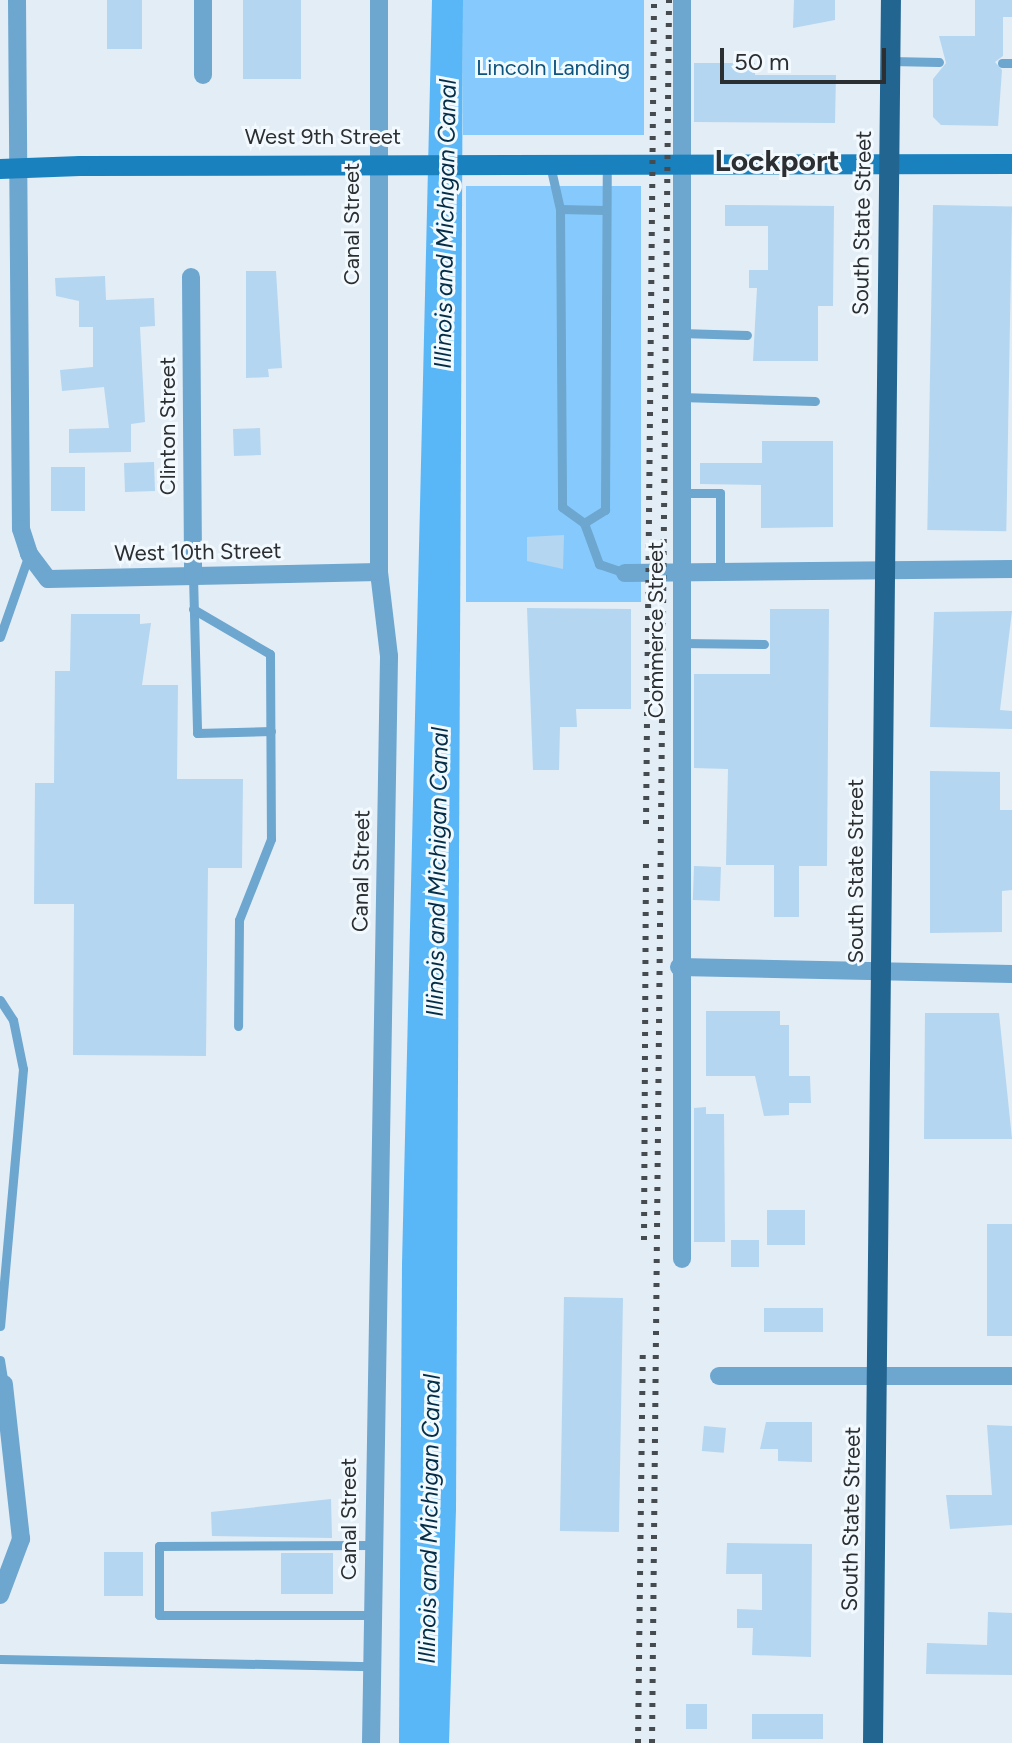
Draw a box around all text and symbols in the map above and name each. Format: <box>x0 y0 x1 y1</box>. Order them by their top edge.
scale bar <box>724 32 890 82</box>
text: 50 m <box>734 47 790 76</box>
park label: Lincoln Landing <box>476 55 630 81</box>
water label: Illinois and Michigan Canal <box>428 79 462 369</box>
street label: West 9th Street <box>245 124 401 150</box>
street label: South State Street <box>847 130 877 316</box>
district label: Lockport <box>715 143 839 179</box>
street label: Canal Street <box>339 163 365 285</box>
street label: Clinton Street <box>155 357 181 495</box>
street label: West 10th Street <box>114 537 282 567</box>
street label: Commerce Street <box>643 542 669 718</box>
water label: Illinois and Michigan Canal <box>420 727 454 1017</box>
street label: South State Street <box>843 779 869 963</box>
street label: Canal Street <box>347 810 375 932</box>
water label: Illinois and Michigan Canal <box>412 1374 446 1664</box>
street label: South State Street <box>836 1426 866 1612</box>
street label: Canal Street <box>336 1458 362 1580</box>

